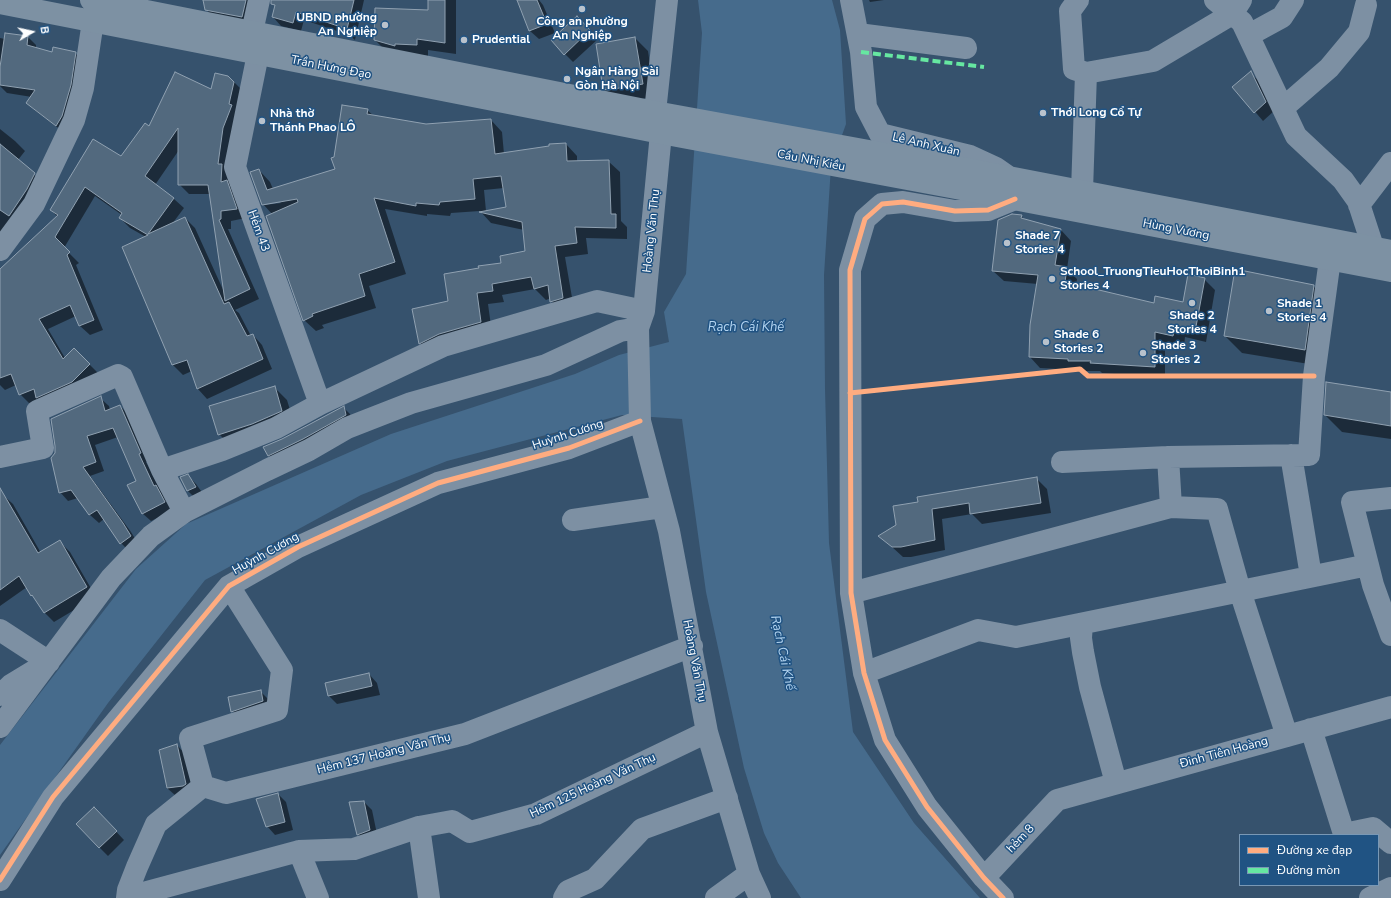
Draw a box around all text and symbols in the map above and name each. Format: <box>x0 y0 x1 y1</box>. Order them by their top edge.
marker: Công an phường An Nghiệp <box>577 4 587 14</box>
place label: UBND phường An Nghiệp <box>296 11 377 39</box>
north arrow <box>12 12 52 52</box>
place label: Công an phường An Nghiệp <box>536 15 628 43</box>
marker: UBND phường An Nghiệp <box>380 20 390 30</box>
text: B <box>36 25 52 35</box>
place label: Prudential <box>472 33 530 47</box>
marker: Prudential <box>459 35 469 45</box>
street label: Trần Hưng Đạo <box>290 53 372 83</box>
place label: Ngân Hàng Sài Gòn Hà Nội <box>575 65 659 93</box>
marker: Ngân Hàng Sài Gòn Hà Nội <box>562 74 572 84</box>
place label: Thới Long Cổ Tự <box>1051 106 1141 120</box>
place label: Nhà thờ Thánh Phao LÔ <box>270 107 356 135</box>
marker: Thới Long Cổ Tự <box>1038 108 1048 118</box>
marker: Nhà thờ Thánh Phao LÔ <box>257 116 267 126</box>
street label: Lê Anh Xuân <box>891 130 961 160</box>
street label: Cầu Nhị Kiều <box>776 147 846 175</box>
street label: Hoàng Văn Thụ <box>640 189 664 273</box>
street label: Hẻm 43 <box>244 208 272 254</box>
street label: Hùng Vương <box>1141 216 1211 244</box>
place label: Shade 7 Stories 4 <box>1015 229 1065 257</box>
marker: Shade 7 Stories 4 <box>1002 238 1012 248</box>
place label: School_TruongTieuHocThoiBinh1 Stories 4 <box>1060 265 1245 293</box>
marker: School_TruongTieuHocThoiBinh1 Stories 4 <box>1047 274 1057 284</box>
place label: Shade 1 Stories 4 <box>1277 297 1327 325</box>
marker: Shade 2 Stories 4 <box>1187 298 1197 308</box>
marker: Shade 1 Stories 4 <box>1264 306 1274 316</box>
place label: Shade 2 Stories 4 <box>1167 309 1217 337</box>
water label: Rạch Cái Khế <box>708 320 784 336</box>
place label: Shade 6 Stories 2 <box>1054 328 1104 356</box>
marker: Shade 6 Stories 2 <box>1041 337 1051 347</box>
place label: Shade 3 Stories 2 <box>1151 339 1201 367</box>
marker: Shade 3 Stories 2 <box>1138 348 1148 358</box>
street label: Huỳnh Cương <box>531 417 605 453</box>
street label: Huỳnh Cương <box>230 530 302 578</box>
water label: Rạch Cái Khế <box>766 614 798 692</box>
street label: Hoàng Văn Thụ <box>679 619 709 703</box>
street label: Hẻm 137 Hoàng Văn Thụ <box>316 730 452 778</box>
street label: Đinh Tiên Hoàng <box>1178 734 1270 772</box>
street label: Hẻm 125 Hoàng Văn Thụ <box>528 750 658 822</box>
street label: hẻm 8 <box>1004 822 1038 856</box>
legend <box>1239 834 1379 886</box>
text: Đường xe đạp <box>1277 842 1352 858</box>
text: Đường mòn <box>1277 862 1340 878</box>

